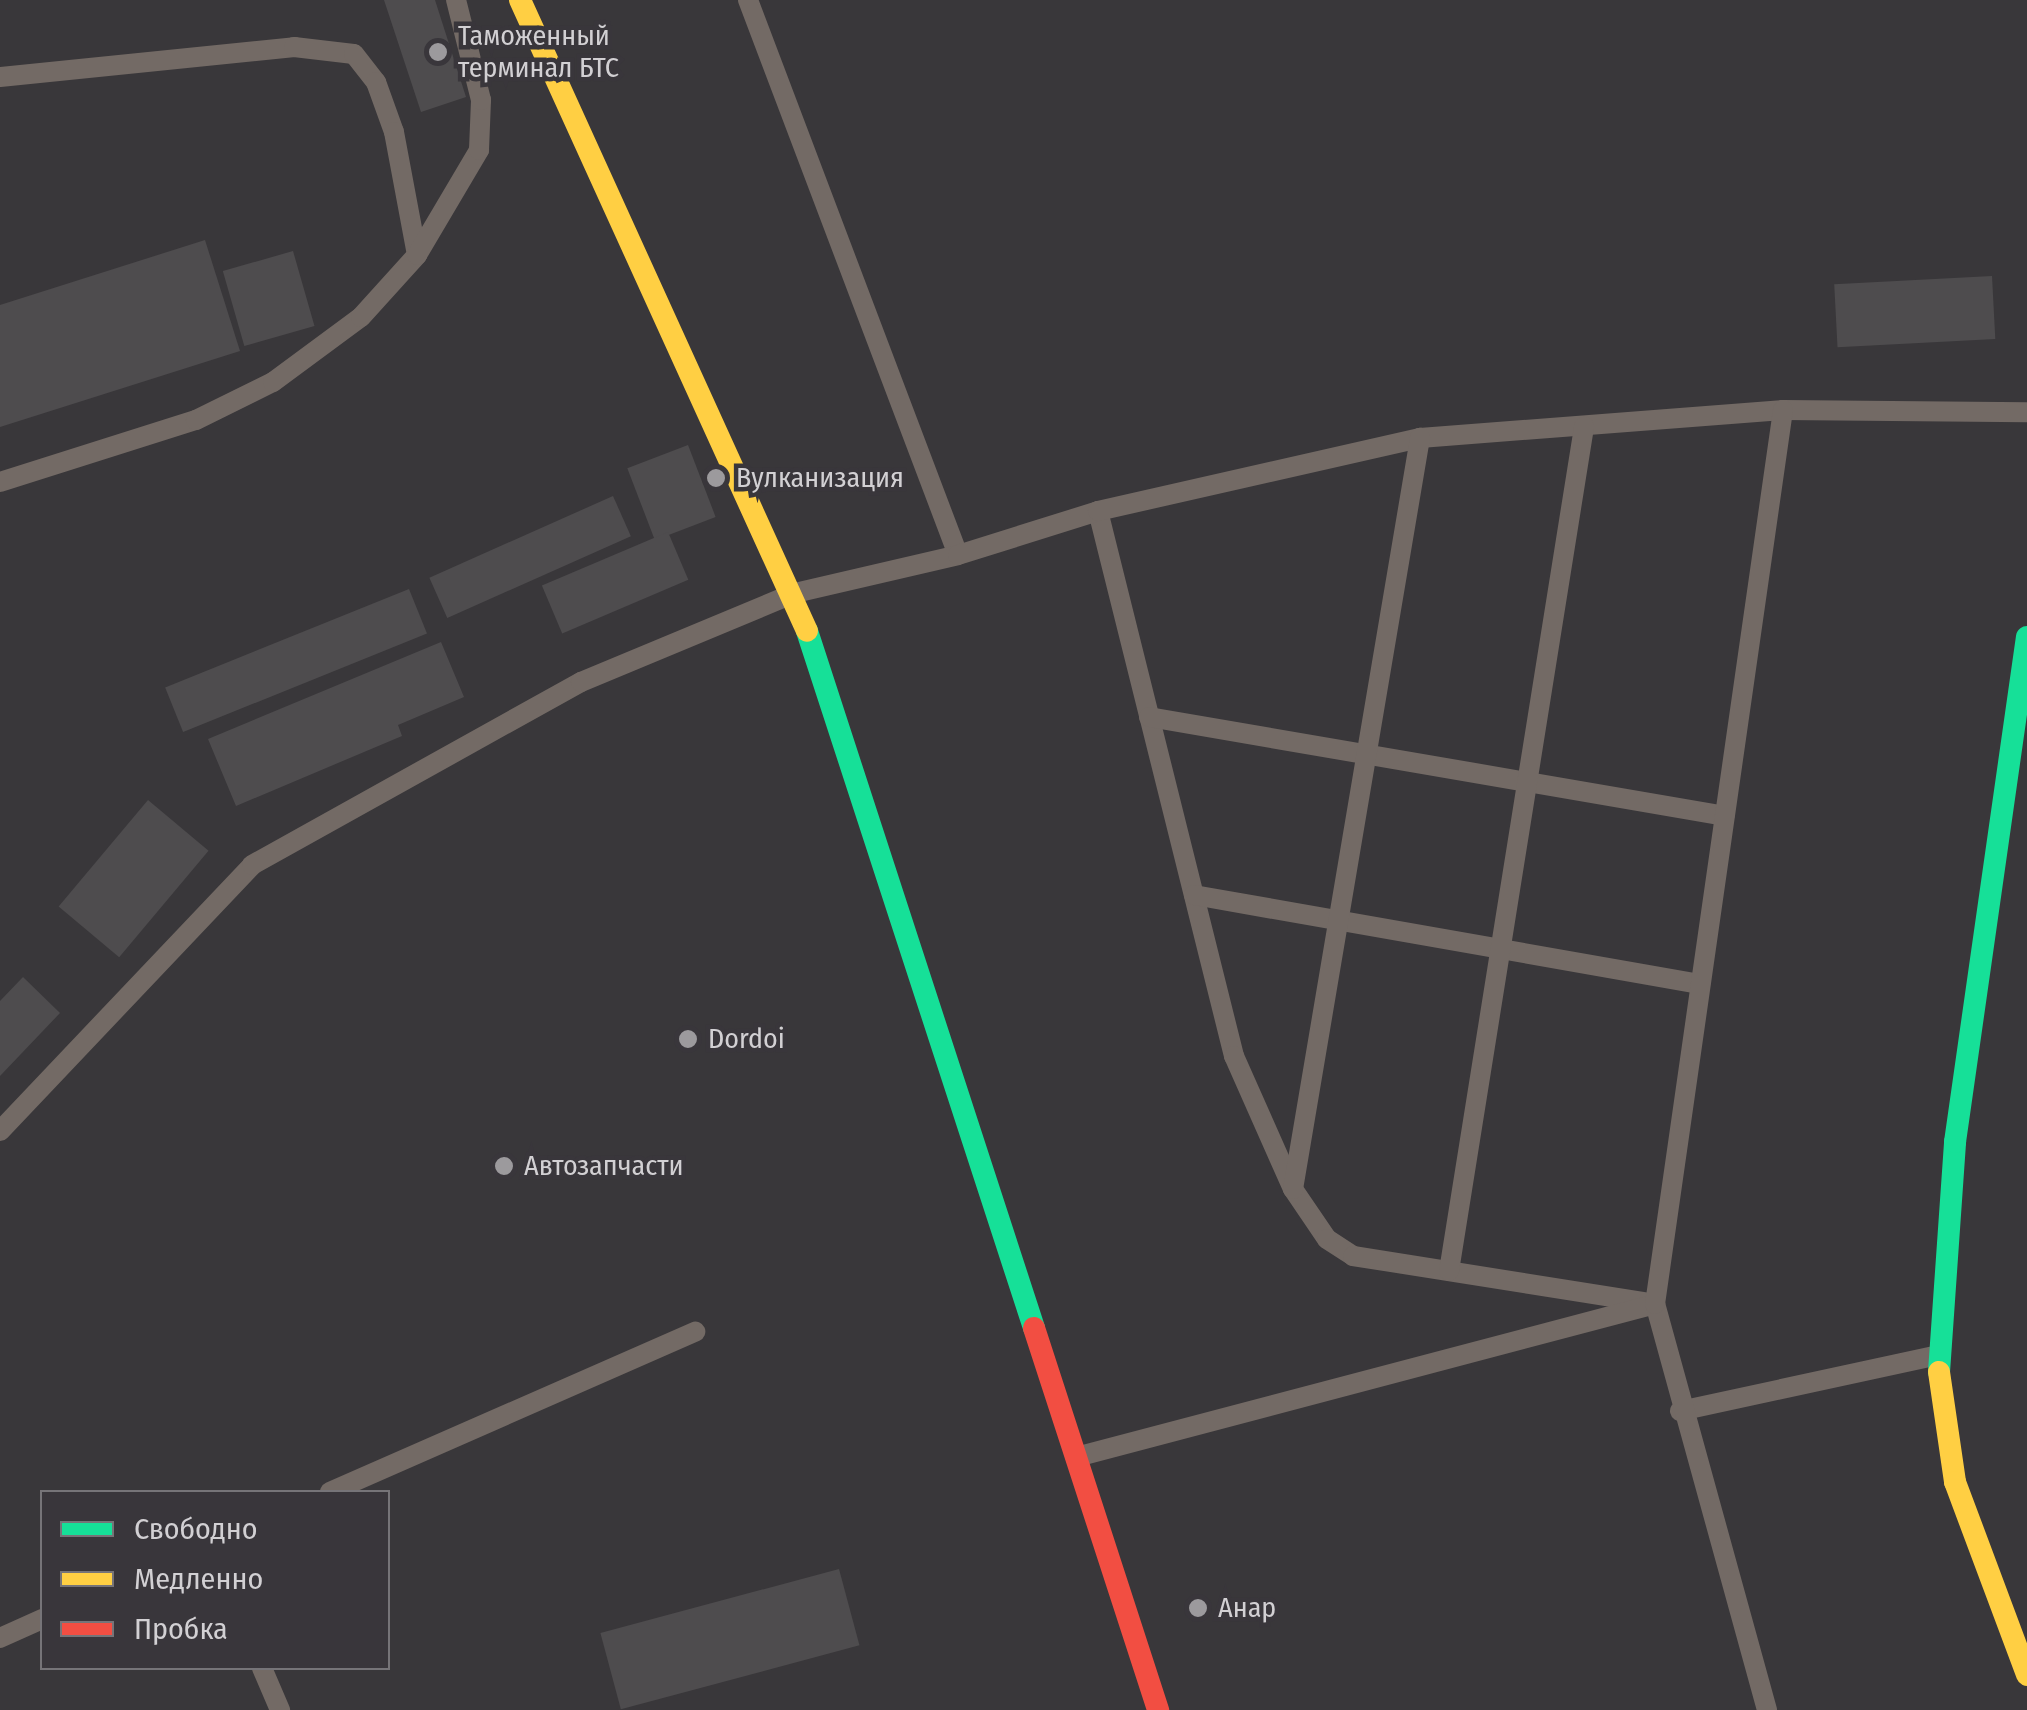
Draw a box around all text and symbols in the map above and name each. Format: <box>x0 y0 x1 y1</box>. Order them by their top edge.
place label: Таможенный терминал БТС <box>458 19 619 85</box>
marker: Таможенный терминал БТС <box>427 41 449 63</box>
place label: Вулканизация <box>736 461 904 495</box>
marker: Вулканизация <box>705 467 727 489</box>
place label: Dordoi <box>708 1022 785 1056</box>
marker: Dordoi <box>677 1028 699 1050</box>
place label: Автозапчасти <box>524 1149 684 1183</box>
marker: Автозапчасти <box>493 1155 515 1177</box>
legend <box>40 1490 390 1670</box>
text: Свободно <box>134 1511 257 1547</box>
text: Медленно <box>134 1561 263 1597</box>
place label: Анар <box>1218 1591 1276 1625</box>
marker: Анар <box>1187 1597 1209 1619</box>
text: Пробка <box>134 1611 228 1647</box>

